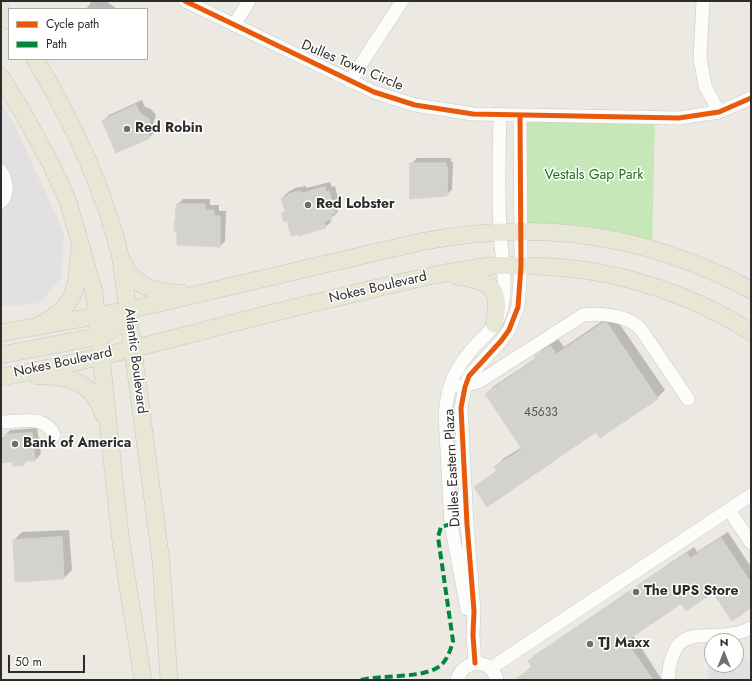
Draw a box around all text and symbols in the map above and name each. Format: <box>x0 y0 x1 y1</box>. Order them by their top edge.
legend <box>8 8 148 60</box>
text: Cycle path <box>46 15 99 33</box>
text: Path <box>46 35 67 53</box>
street label: Dulles Town Circle <box>299 37 405 95</box>
place label: Red Robin <box>135 121 203 137</box>
marker: Red Robin <box>122 124 132 134</box>
park label: Vestals Gap Park <box>545 168 643 184</box>
place label: Red Lobster <box>316 197 395 213</box>
marker: Red Lobster <box>303 200 313 210</box>
street label: Nokes Boulevard <box>327 269 429 307</box>
street label: Atlantic Boulevard <box>120 307 150 415</box>
street label: Nokes Boulevard <box>12 344 114 382</box>
house number: 45633 <box>524 406 558 420</box>
street label: Dulles Eastern Plaza <box>442 409 464 527</box>
place label: Bank of America <box>23 436 131 452</box>
marker: Bank of America <box>10 439 20 449</box>
place label: The UPS Store <box>644 584 739 600</box>
marker: The UPS Store <box>631 587 641 597</box>
north arrow <box>704 633 744 673</box>
text: N <box>720 634 728 650</box>
place label: TJ Maxx <box>598 636 650 652</box>
marker: TJ Maxx <box>585 639 595 649</box>
scale bar <box>10 647 87 673</box>
text: 50 m <box>15 653 42 671</box>

